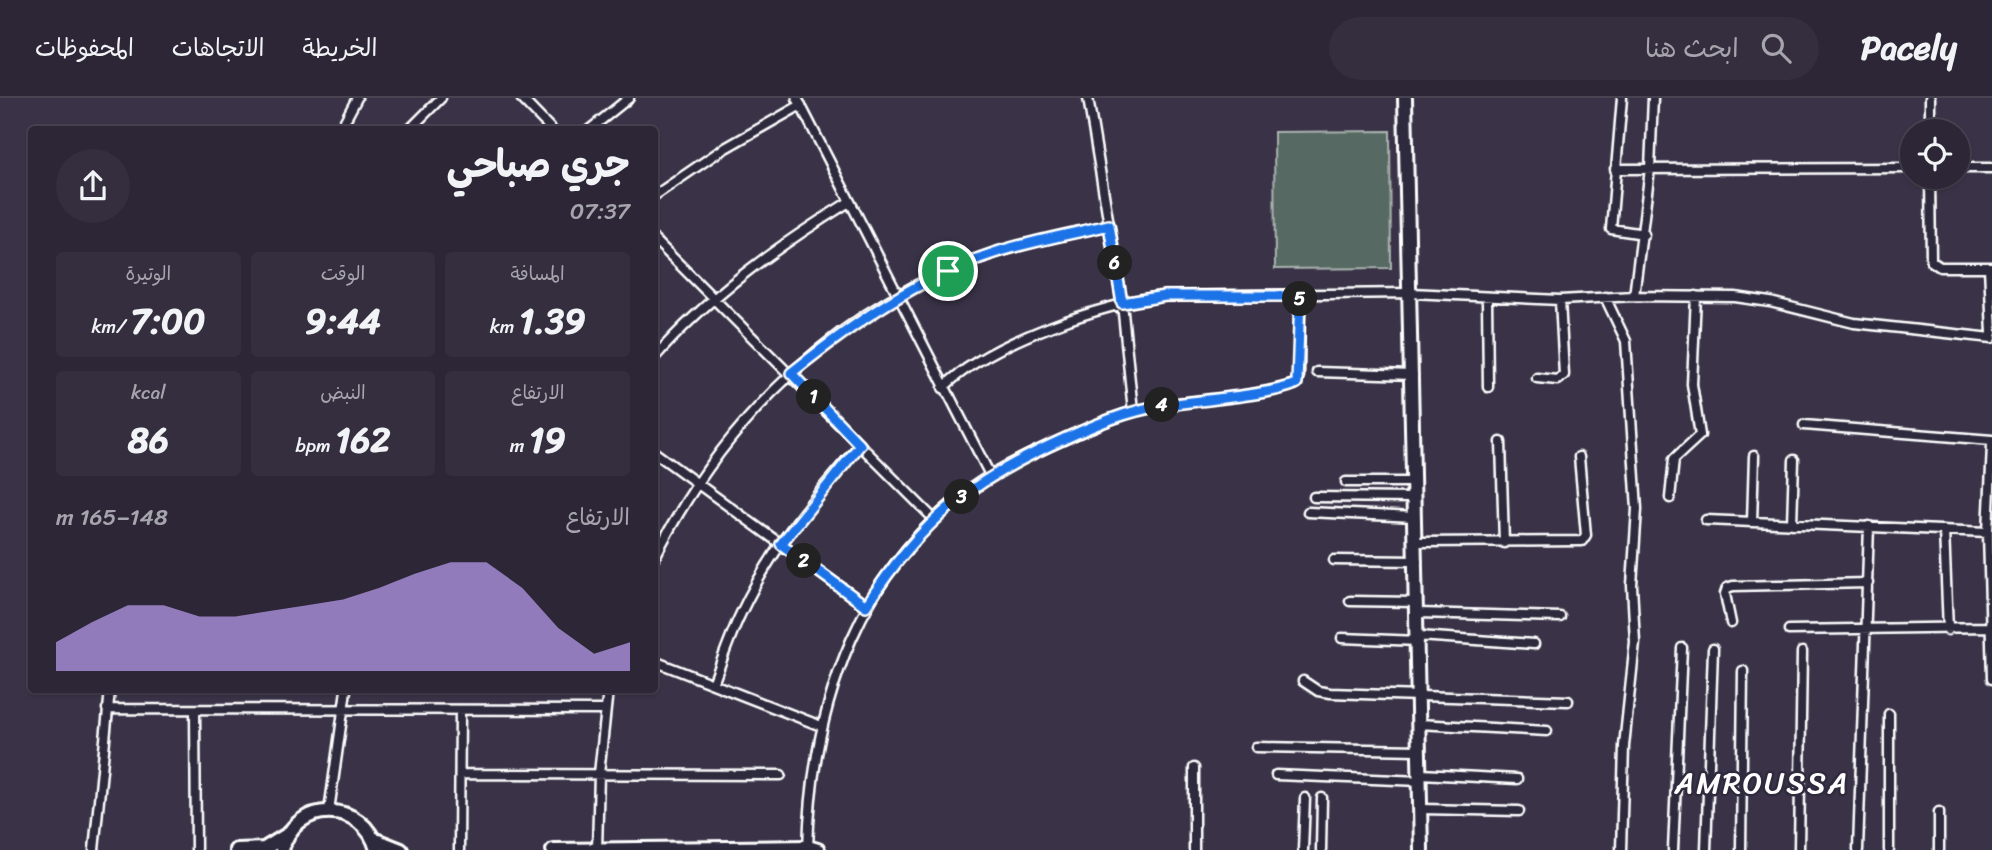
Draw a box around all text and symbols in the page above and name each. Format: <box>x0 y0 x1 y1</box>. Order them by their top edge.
search box <box>1329 17 1819 80</box>
text: Pacely <box>1861 19 1957 77</box>
text: ابحث هنا <box>1645 25 1739 71</box>
text: المحفوظات <box>35 27 134 69</box>
text: الاتجاهات <box>172 27 265 69</box>
text: الخريطة <box>303 27 377 69</box>
icon: search <box>1757 29 1795 67</box>
map controls <box>1900 119 1970 189</box>
button: locate <box>1900 119 1970 189</box>
text: جري صباحي <box>447 131 630 198</box>
button: share <box>56 149 130 223</box>
text: 07:37 <box>570 191 630 232</box>
pin <box>918 241 978 301</box>
pin: 6 <box>1098 246 1132 280</box>
text: 6 <box>1109 246 1120 279</box>
icon: arrive <box>929 252 967 290</box>
text: الوتيرة <box>125 257 171 290</box>
text: الوقت <box>321 257 365 290</box>
text: المسافة <box>511 257 565 290</box>
pin: 5 <box>1282 282 1318 316</box>
text: 5 <box>1294 282 1305 315</box>
text: 7:00 <box>130 290 205 352</box>
text: 9:44 <box>305 290 381 352</box>
text: 1.39 <box>519 290 586 352</box>
text: /km <box>91 310 130 343</box>
text: km <box>490 310 519 343</box>
text: kcal <box>131 376 166 409</box>
text: النبض <box>320 376 366 409</box>
text: الارتفاع <box>511 376 564 409</box>
pin: 1 <box>796 380 832 414</box>
text: 1 <box>809 380 818 413</box>
pin: 4 <box>1144 388 1180 422</box>
text: 4 <box>1156 388 1167 421</box>
text: 86 <box>128 409 169 471</box>
text: 162 <box>335 409 391 471</box>
text: 19 <box>529 409 566 471</box>
text: bpm <box>295 429 335 462</box>
text: m <box>510 429 529 462</box>
pin: 3 <box>944 480 979 514</box>
text: 3 <box>956 480 967 513</box>
text: 148–165 m <box>56 497 168 538</box>
text: الارتفاع <box>566 497 630 538</box>
pin: 2 <box>786 544 822 578</box>
text: 2 <box>798 544 809 577</box>
district label: AMROUSSA <box>1673 756 1850 810</box>

